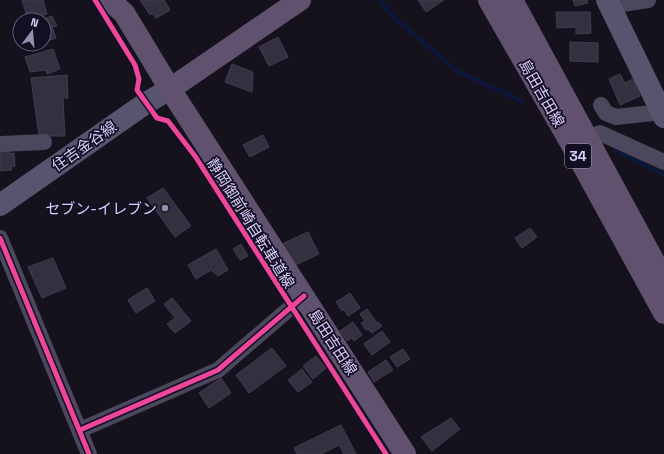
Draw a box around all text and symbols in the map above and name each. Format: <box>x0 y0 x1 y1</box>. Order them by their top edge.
north arrow <box>12 12 52 52</box>
text: N <box>29 15 40 30</box>
street label: 島田吉田線 <box>515 56 569 130</box>
street label: 住吉金谷線 <box>48 117 120 175</box>
road number: 34 <box>565 144 591 168</box>
street label: 静岡御前崎自転車道線 <box>203 154 299 292</box>
place label: セブン-イレブン <box>45 199 157 218</box>
marker: セブン-イレブン <box>160 203 170 213</box>
street label: 島田吉田線 <box>305 305 361 379</box>

